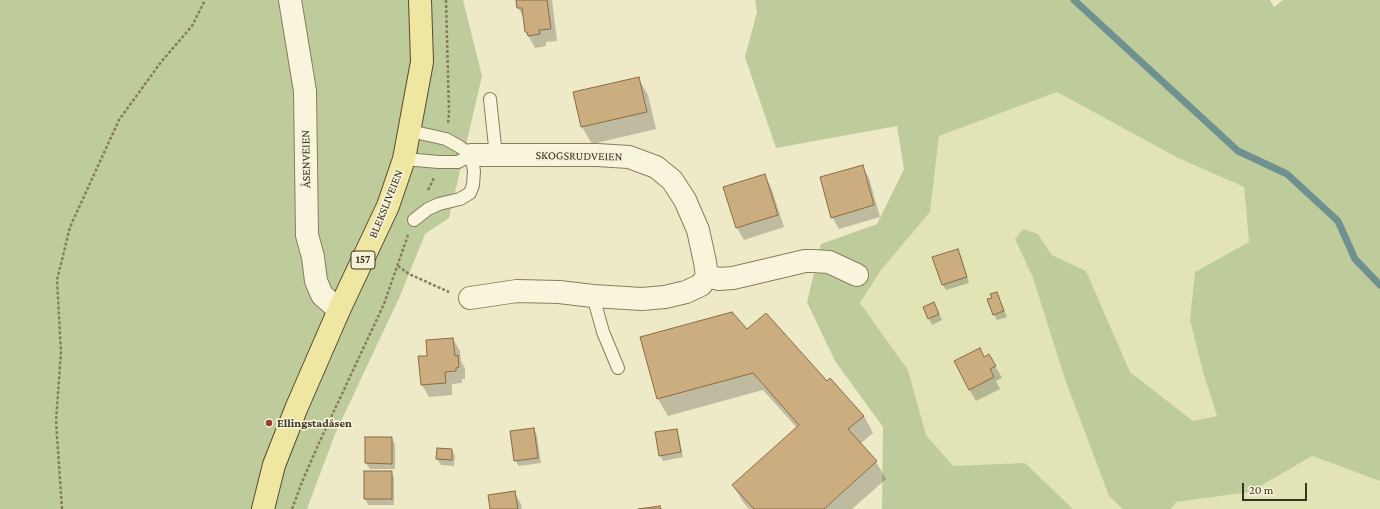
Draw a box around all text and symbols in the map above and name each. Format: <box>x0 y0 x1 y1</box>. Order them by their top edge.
street label: ÅSENVEIEN <box>298 130 314 188</box>
street label: SKOGSRUDVEIEN <box>535 148 623 164</box>
street label: BLEKSLIVEIEN <box>366 168 406 240</box>
road number: 157 <box>351 251 375 269</box>
place label: Ellingstadåsen <box>277 416 352 430</box>
marker: Ellingstadåsen <box>264 418 274 428</box>
scale bar <box>1244 475 1309 501</box>
text: 20 m <box>1249 483 1273 497</box>

